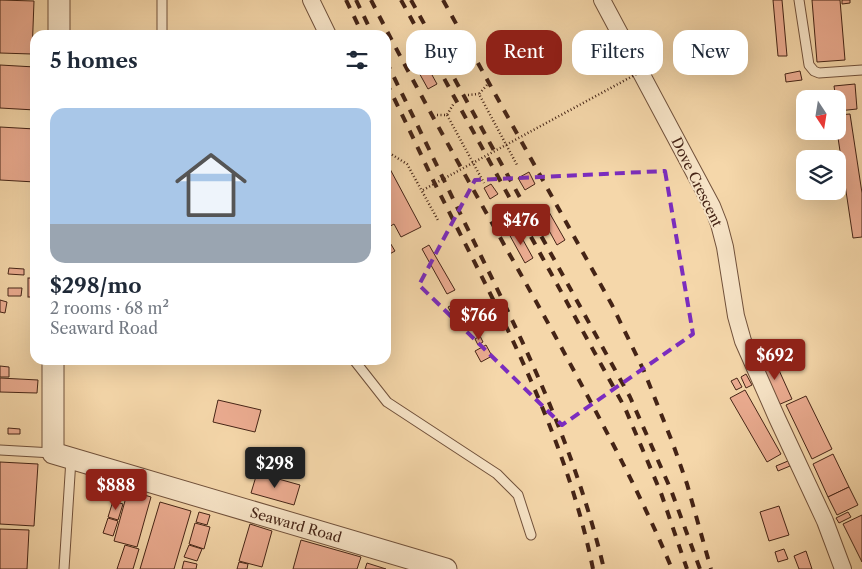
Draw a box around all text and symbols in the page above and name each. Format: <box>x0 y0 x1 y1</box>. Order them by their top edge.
chip: Buy <box>406 30 476 75</box>
chip: Rent <box>486 30 562 75</box>
chip: Filters <box>572 30 663 75</box>
chip: New <box>673 30 748 75</box>
icon: filters <box>343 46 371 74</box>
text: 5 homes <box>50 48 138 73</box>
north arrow <box>796 90 846 140</box>
map controls <box>796 90 846 200</box>
street label: Dove Crescent <box>668 134 727 230</box>
icon: home <box>166 140 256 230</box>
button: layers <box>796 150 846 200</box>
pin: $476 <box>491 204 551 246</box>
text: $476 <box>503 210 539 230</box>
text: $298/mo <box>50 273 142 298</box>
text: 2 rooms · 68 m² <box>50 298 169 318</box>
pin: $766 <box>449 298 509 341</box>
text: $766 <box>461 305 497 325</box>
text: Seaward Road <box>50 318 158 338</box>
pin: $692 <box>745 338 805 381</box>
text: $692 <box>756 345 794 365</box>
pin: $298 <box>245 446 305 489</box>
text: $298 <box>256 453 294 473</box>
pin: $888 <box>86 468 146 511</box>
text: $888 <box>97 475 135 495</box>
street label: Seaward Road <box>248 503 344 547</box>

